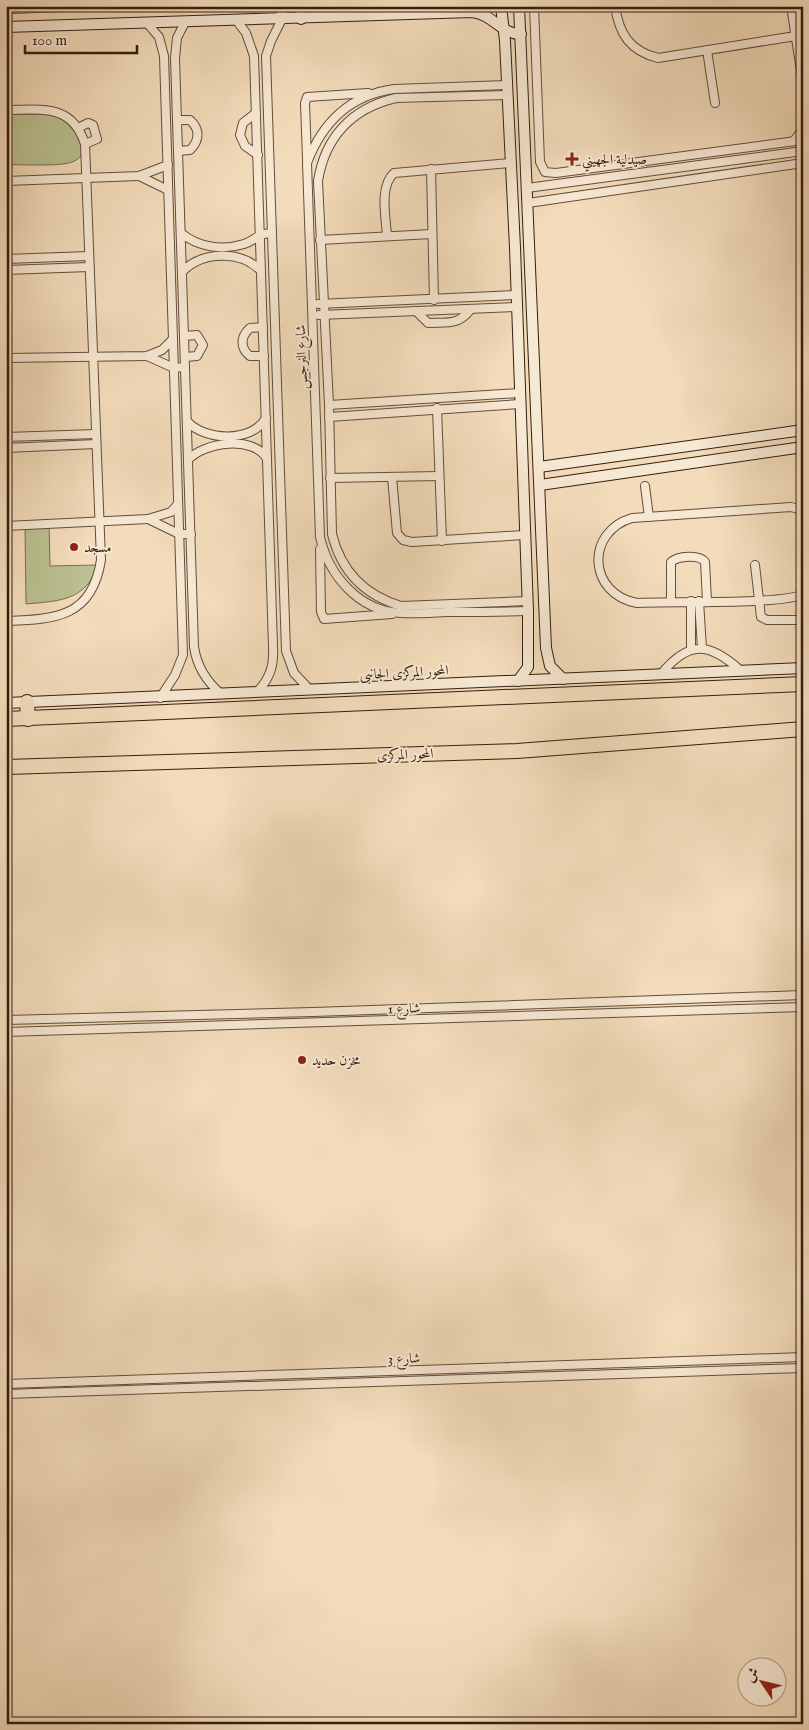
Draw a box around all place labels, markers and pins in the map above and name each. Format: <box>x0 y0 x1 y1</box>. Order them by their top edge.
place label: صيدلية الجهيني <box>582 151 647 172</box>
marker: صيدلية الجهيني <box>566 153 578 165</box>
place label: مسجد <box>84 539 111 557</box>
marker: مسجد <box>68 541 80 553</box>
place label: مخزن حديد <box>312 1052 361 1070</box>
marker: مخزن حديد <box>296 1054 308 1066</box>

